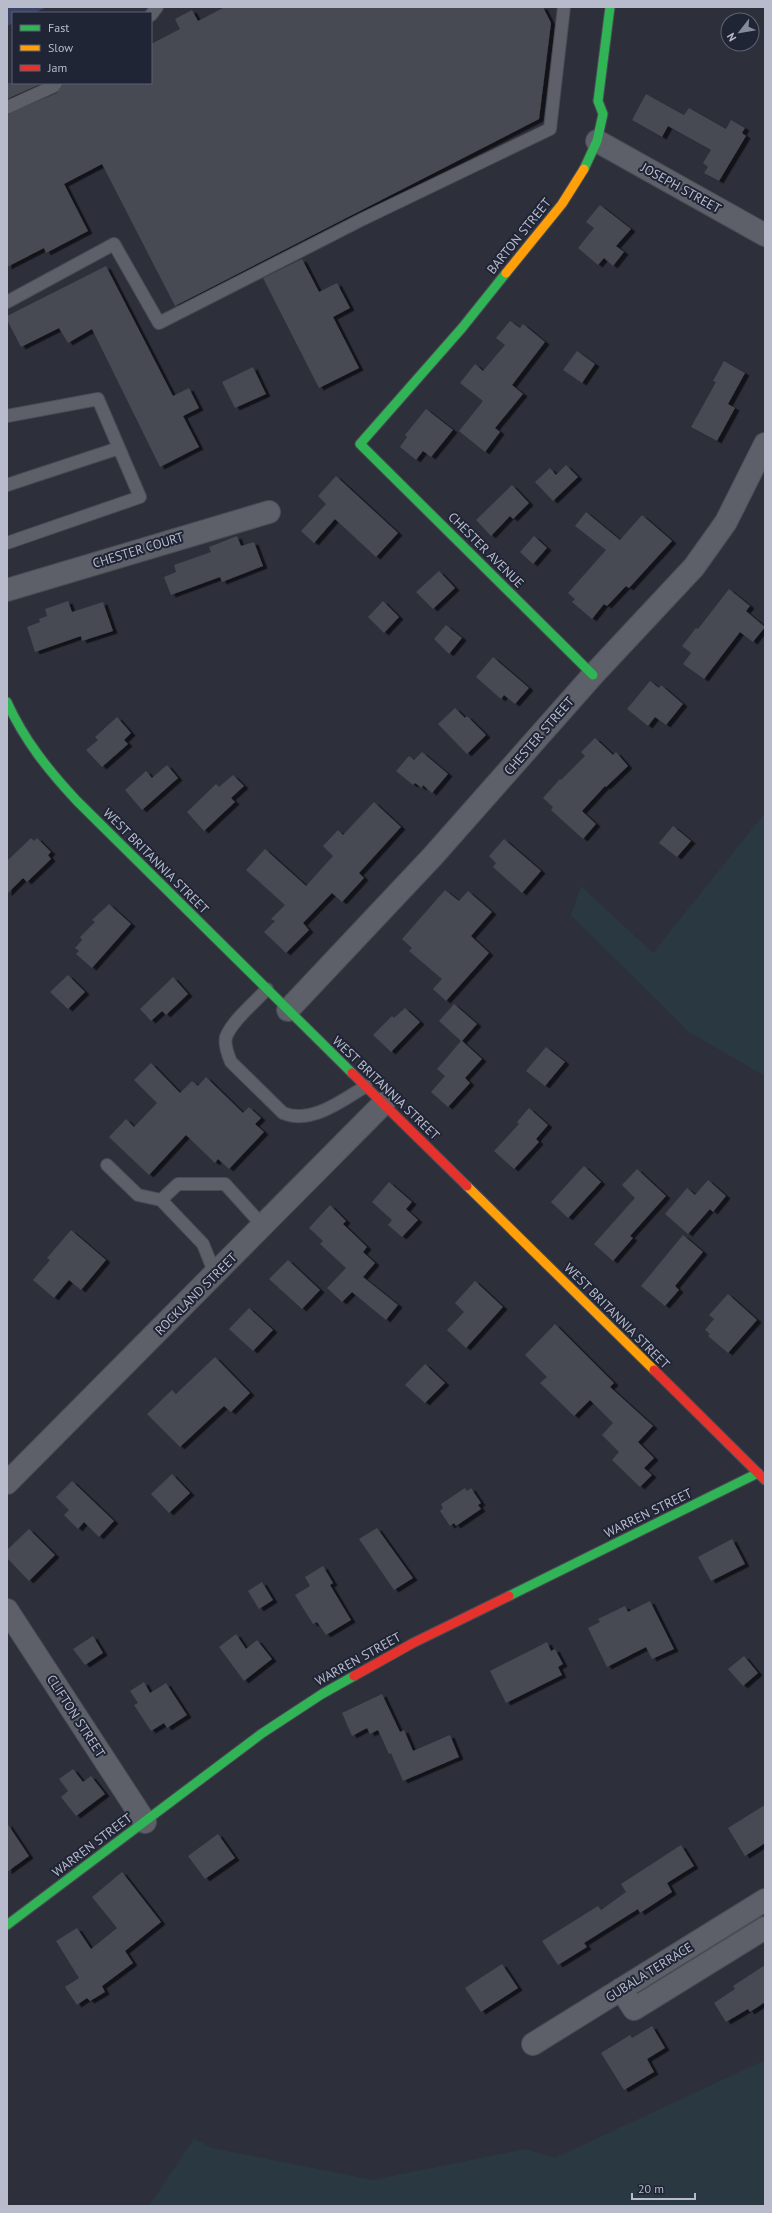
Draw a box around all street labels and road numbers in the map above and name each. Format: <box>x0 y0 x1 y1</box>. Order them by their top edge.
street label: JOSEPH STREET <box>637 158 724 217</box>
street label: BARTON STREET <box>483 195 555 277</box>
street label: CHESTER AVENUE <box>444 508 528 592</box>
street label: CHESTER COURT <box>91 528 185 572</box>
street label: CHESTER STREET <box>500 693 578 779</box>
street label: WEST BRITANNIA STREET <box>100 805 212 917</box>
street label: WEST BRITANNIA STREET <box>329 1032 443 1144</box>
street label: ROCKLAND STREET <box>151 1249 241 1339</box>
street label: WEST BRITANNIA STREET <box>561 1260 673 1372</box>
street label: WARREN STREET <box>601 1484 695 1542</box>
street label: WARREN STREET <box>312 1628 404 1690</box>
street label: CLIFTON STREET <box>43 1671 109 1761</box>
street label: WARREN STREET <box>49 1809 135 1881</box>
street label: GUBALA TERRACE <box>602 1938 696 2006</box>

